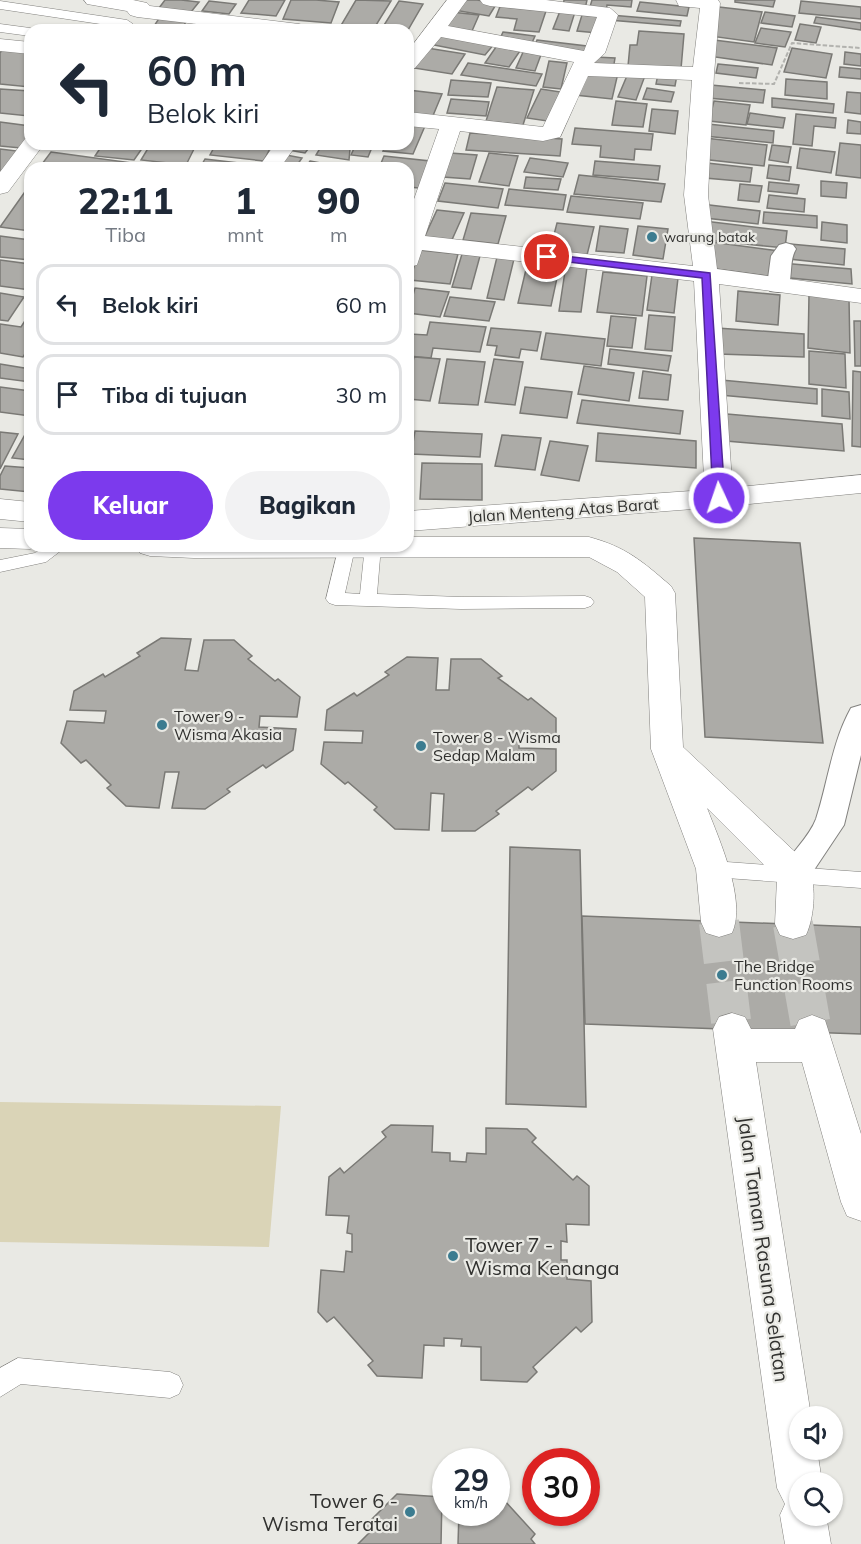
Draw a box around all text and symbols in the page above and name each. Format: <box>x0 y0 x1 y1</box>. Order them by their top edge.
text: 60 m <box>147 44 247 97</box>
icon: left <box>48 48 126 126</box>
text: Belok kiri <box>147 96 259 130</box>
text: 22:11 <box>78 178 173 223</box>
text: 1 <box>234 178 256 223</box>
text: 90 <box>317 178 360 223</box>
text: Tiba <box>105 222 146 247</box>
text: mnt <box>227 222 263 247</box>
text: m <box>330 222 347 247</box>
place label: warung batak <box>664 228 756 246</box>
marker: warung batak <box>645 230 659 244</box>
pin <box>521 231 572 282</box>
icon: arrive <box>530 240 563 273</box>
icon: left <box>51 288 84 321</box>
text: Belok kiri <box>102 291 198 319</box>
text: 60 m <box>336 291 387 319</box>
icon: arrive <box>51 378 84 411</box>
text: Tiba di tujuan <box>102 381 247 409</box>
text: 30 m <box>336 381 387 409</box>
position arrow <box>687 466 751 530</box>
button: Keluar <box>48 471 213 540</box>
button: Bagikan <box>225 471 390 540</box>
street label: Jalan Menteng Atas Barat <box>467 493 660 527</box>
place label: Tower 9 - Wisma Akasia <box>174 706 282 744</box>
marker: Tower 9 - Wisma Akasia <box>155 718 169 732</box>
place label: Tower 8 - Wisma Sedap Malam <box>433 727 561 765</box>
marker: Tower 8 - Wisma Sedap Malam <box>414 739 428 753</box>
place label: The Bridge Function Rooms <box>734 956 853 994</box>
marker: The Bridge Function Rooms <box>715 968 729 982</box>
street label: Jalan Taman Rasuna Selatan <box>733 1114 795 1384</box>
place label: Tower 7 - Wisma Kenanga <box>465 1232 620 1280</box>
marker: Tower 7 - Wisma Kenanga <box>446 1249 460 1263</box>
map controls <box>789 1406 843 1526</box>
button: sound <box>789 1406 843 1460</box>
speed limit sign: 30 <box>522 1448 600 1526</box>
text: 29 <box>453 1461 489 1499</box>
button: search <box>789 1472 843 1526</box>
place label: Tower 6 - Wisma Teratai <box>262 1488 398 1536</box>
text: km/h <box>454 1493 488 1512</box>
marker: Tower 6 - Wisma Teratai <box>403 1505 417 1519</box>

